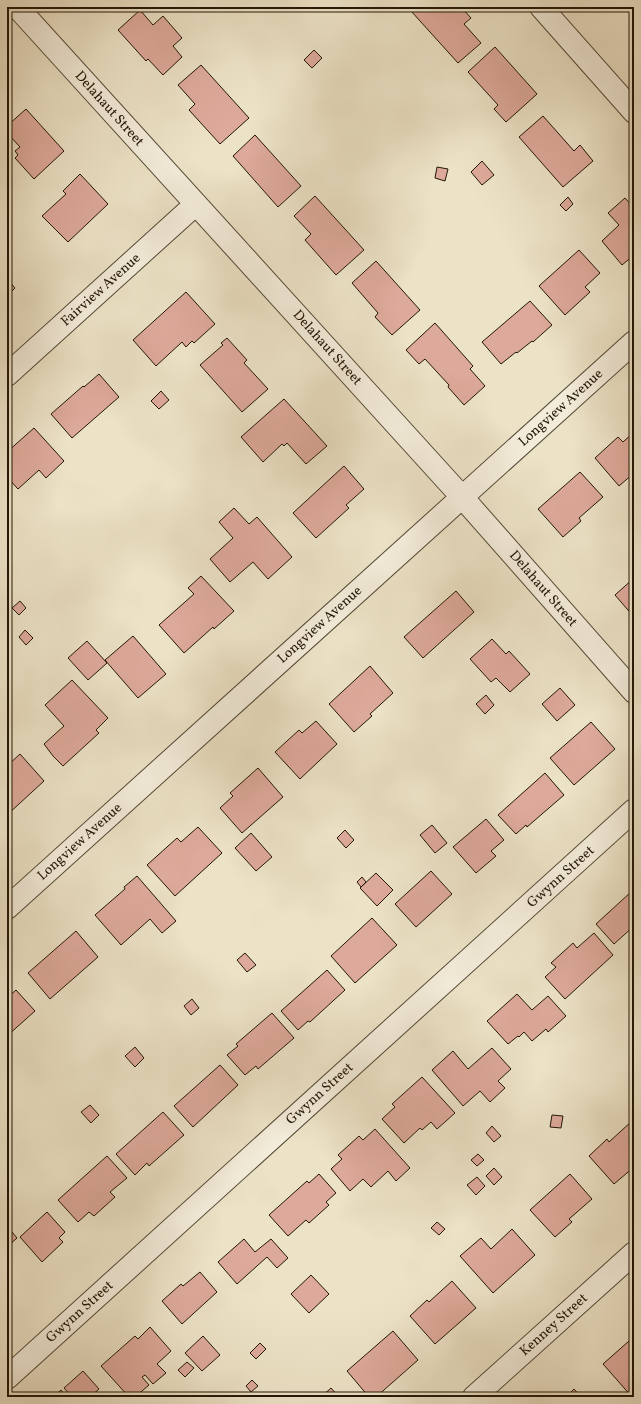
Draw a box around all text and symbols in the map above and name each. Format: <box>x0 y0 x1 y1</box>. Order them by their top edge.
street label: Delahaut Street <box>70 67 148 151</box>
street label: Fairview Avenue <box>57 249 145 331</box>
street label: Delahaut Street <box>288 306 366 390</box>
street label: Longview Avenue <box>515 365 608 451</box>
street label: Delahaut Street <box>504 547 582 631</box>
street label: Longview Avenue <box>274 582 367 668</box>
street label: Longview Avenue <box>34 799 127 885</box>
street label: Gwynn Street <box>523 841 599 912</box>
street label: Gwynn Street <box>282 1058 358 1129</box>
street label: Gwynn Street <box>42 1276 118 1347</box>
street label: Kenney Street <box>516 1289 592 1361</box>

